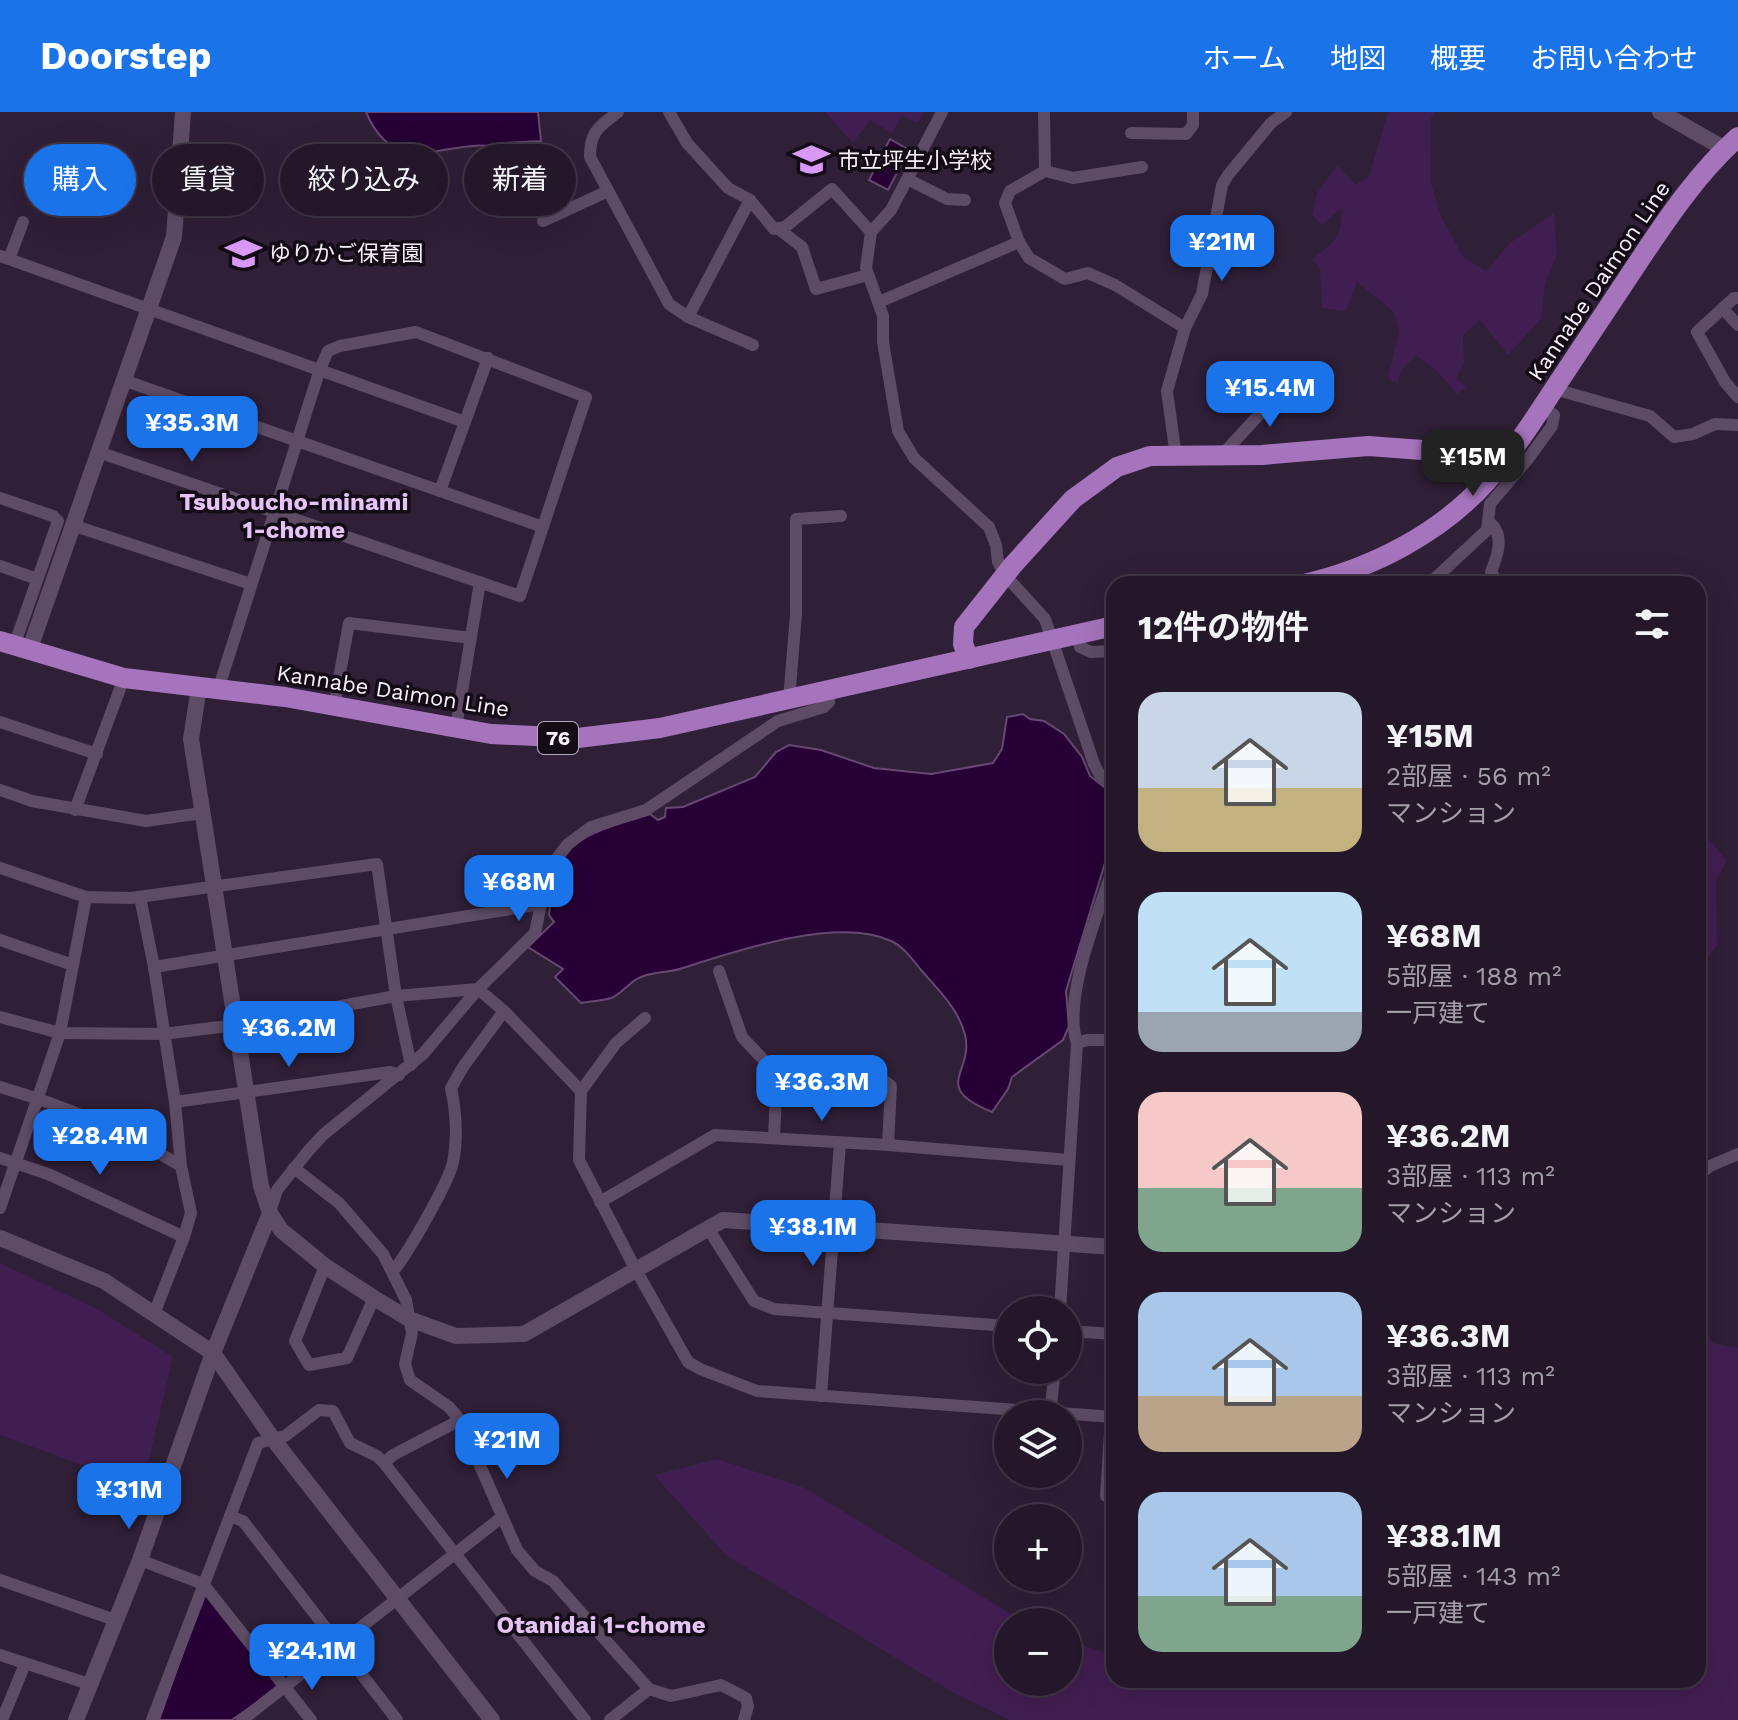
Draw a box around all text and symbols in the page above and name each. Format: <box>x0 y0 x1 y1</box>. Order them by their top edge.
text: Doorstep <box>40 34 212 78</box>
text: ホーム <box>1203 42 1286 75</box>
text: 地図 <box>1330 42 1386 75</box>
text: 概要 <box>1430 42 1486 75</box>
text: お問い合わせ <box>1530 42 1698 75</box>
school or university icon: 市立坪生小学校 <box>793 141 831 179</box>
chip: 購入 <box>24 144 136 216</box>
chip: 賃貸 <box>152 144 264 216</box>
chip: 絞り込み <box>280 144 448 216</box>
chip: 新着 <box>464 144 576 216</box>
place label: 市立坪生小学校 <box>838 148 992 173</box>
street label: Kannabe Daimon Line <box>1523 177 1675 385</box>
pin: ¥21M <box>1175 215 1269 283</box>
text: ¥21M <box>1188 226 1256 256</box>
school or university icon: ゆりかご保育園 <box>224 234 262 272</box>
place label: ゆりかご保育園 <box>269 241 423 266</box>
pin: ¥15.4M <box>1205 361 1335 429</box>
text: ¥15.4M <box>1224 372 1316 402</box>
pin: ¥35.3M <box>127 396 257 464</box>
text: ¥35.3M <box>145 407 239 437</box>
pin: ¥15M <box>1426 430 1520 498</box>
text: ¥15M <box>1439 441 1507 471</box>
district label: Tsuboucho-minami 1-chome <box>180 488 408 544</box>
icon: filters <box>1630 602 1674 646</box>
text: 12件の物件 <box>1138 607 1309 647</box>
street label: Kannabe Daimon Line <box>275 660 511 722</box>
text: ¥15M <box>1386 715 1474 755</box>
road number: 76 <box>538 722 578 754</box>
icon: home <box>1202 724 1298 820</box>
text: 2部屋 · 56 m² <box>1386 761 1551 791</box>
text: マンション <box>1386 798 1516 828</box>
pin: ¥68M <box>472 855 566 923</box>
text: ¥68M <box>482 866 556 896</box>
text: ¥68M <box>1386 915 1482 955</box>
icon: home <box>1202 924 1298 1020</box>
text: 5部屋 · 188 m² <box>1386 961 1562 991</box>
text: 一戸建て <box>1386 998 1490 1028</box>
pin: ¥36.2M <box>224 1001 354 1069</box>
text: ¥36.2M <box>241 1012 337 1042</box>
pin: ¥36.3M <box>757 1055 887 1123</box>
text: ¥36.3M <box>774 1066 870 1096</box>
pin: ¥28.4M <box>35 1109 165 1177</box>
text: ¥36.2M <box>1386 1115 1511 1155</box>
text: ¥28.4M <box>51 1120 149 1150</box>
icon: home <box>1202 1124 1298 1220</box>
text: 3部屋 · 113 m² <box>1386 1161 1555 1191</box>
text: マンション <box>1386 1198 1516 1228</box>
pin: ¥38.1M <box>748 1200 878 1268</box>
text: ¥38.1M <box>769 1211 857 1241</box>
map controls <box>994 1296 1082 1696</box>
button: locate <box>994 1296 1082 1384</box>
text: ¥36.3M <box>1386 1315 1511 1355</box>
icon: home <box>1202 1324 1298 1420</box>
text: 3部屋 · 113 m² <box>1386 1361 1555 1391</box>
text: マンション <box>1386 1398 1516 1428</box>
button: layers <box>994 1400 1082 1488</box>
pin: ¥21M <box>460 1413 554 1481</box>
text: ¥21M <box>473 1424 541 1454</box>
pin: ¥31M <box>82 1463 176 1531</box>
text: ¥31M <box>95 1474 163 1504</box>
button: + <box>994 1504 1082 1592</box>
text: ¥38.1M <box>1386 1515 1502 1555</box>
icon: home <box>1202 1524 1298 1620</box>
text: 5部屋 · 143 m² <box>1386 1561 1561 1591</box>
text: 一戸建て <box>1386 1598 1490 1628</box>
button: − <box>994 1608 1082 1696</box>
district label: Otanidai 1-chome <box>496 1611 706 1639</box>
pin: ¥24.1M <box>247 1624 377 1692</box>
text: ¥24.1M <box>268 1635 356 1665</box>

